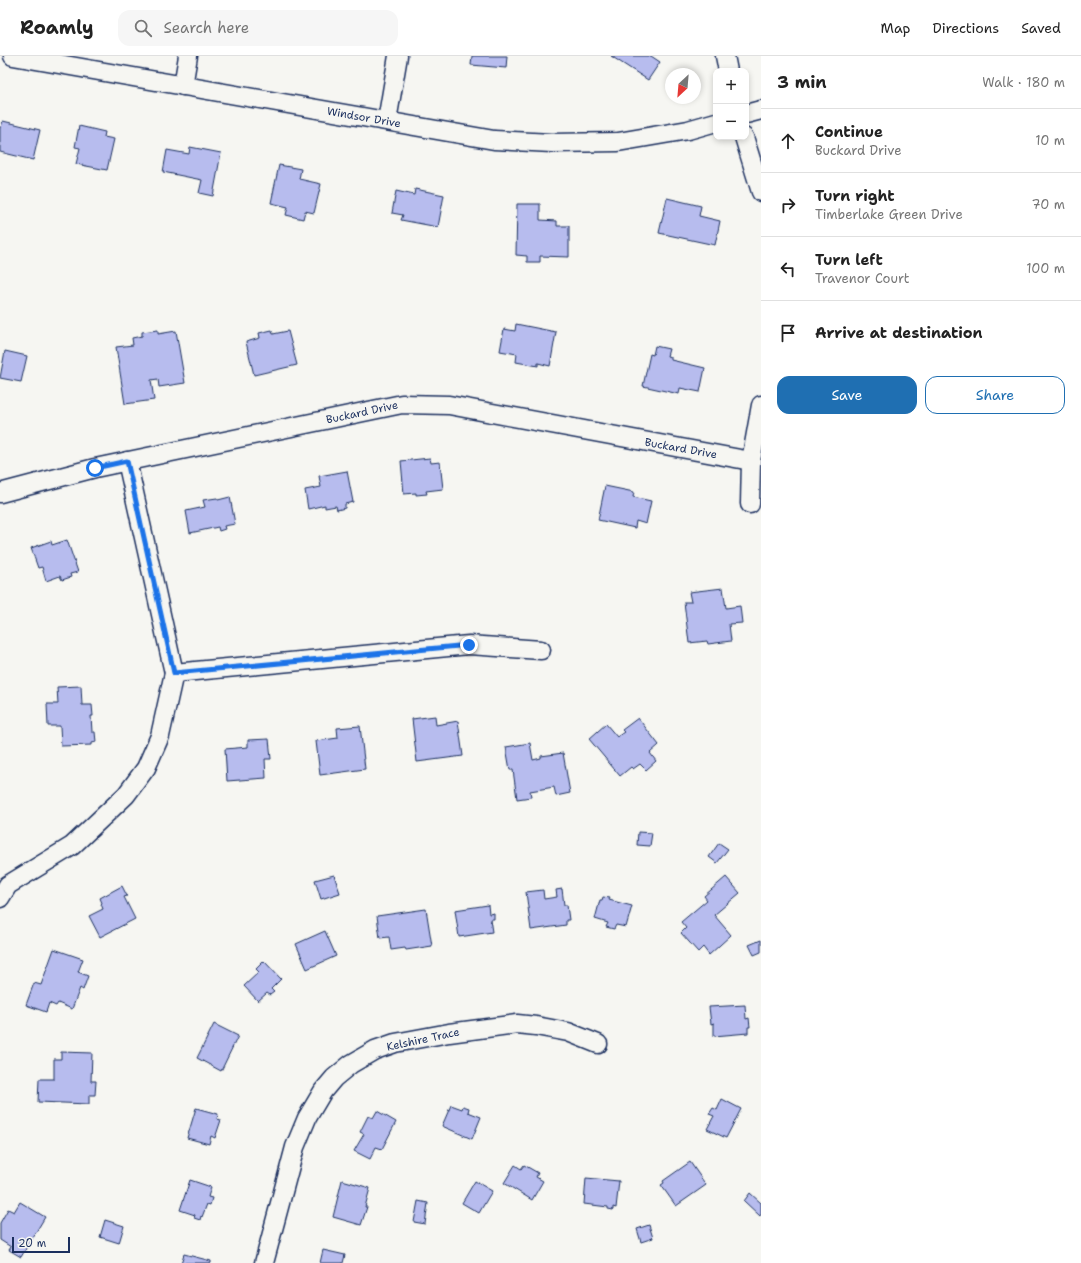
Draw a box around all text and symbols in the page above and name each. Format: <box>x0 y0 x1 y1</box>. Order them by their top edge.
search box <box>118 10 398 46</box>
text: Roamly <box>20 15 94 40</box>
icon: search <box>132 17 154 39</box>
text: Search here <box>164 18 249 38</box>
text: Map <box>881 19 911 37</box>
text: Directions <box>933 19 999 37</box>
text: Saved <box>1021 19 1061 37</box>
north arrow <box>665 68 701 104</box>
map controls <box>713 68 749 140</box>
button: + <box>713 68 749 104</box>
text: 3 min <box>777 71 827 93</box>
text: Walk · 180 m <box>982 74 1065 91</box>
street label: Windsor Drive <box>326 104 402 131</box>
button: − <box>713 104 749 140</box>
text: Continue <box>815 122 883 142</box>
icon: ahead <box>777 130 799 152</box>
text: 10 m <box>1035 132 1065 149</box>
text: Buckard Drive <box>815 142 902 159</box>
text: Turn right <box>815 186 895 206</box>
icon: right <box>777 194 799 216</box>
text: 70 m <box>1031 196 1065 213</box>
text: Timberlake Green Drive <box>815 206 963 223</box>
text: Turn left <box>815 250 883 270</box>
icon: left <box>777 258 799 280</box>
text: 100 m <box>1026 260 1065 277</box>
text: Travenor Court <box>815 270 909 287</box>
icon: arrive <box>777 322 799 344</box>
text: Arrive at destination <box>815 323 983 343</box>
button: Save <box>777 376 917 414</box>
button: Share <box>925 376 1065 414</box>
street label: Buckard Drive <box>325 398 399 427</box>
street label: Buckard Drive <box>644 435 718 462</box>
route start <box>86 459 104 477</box>
route end <box>460 636 478 654</box>
street label: Kelshire Trace <box>385 1024 461 1055</box>
scale bar <box>12 1235 70 1254</box>
text: 20 m <box>18 1236 46 1251</box>

